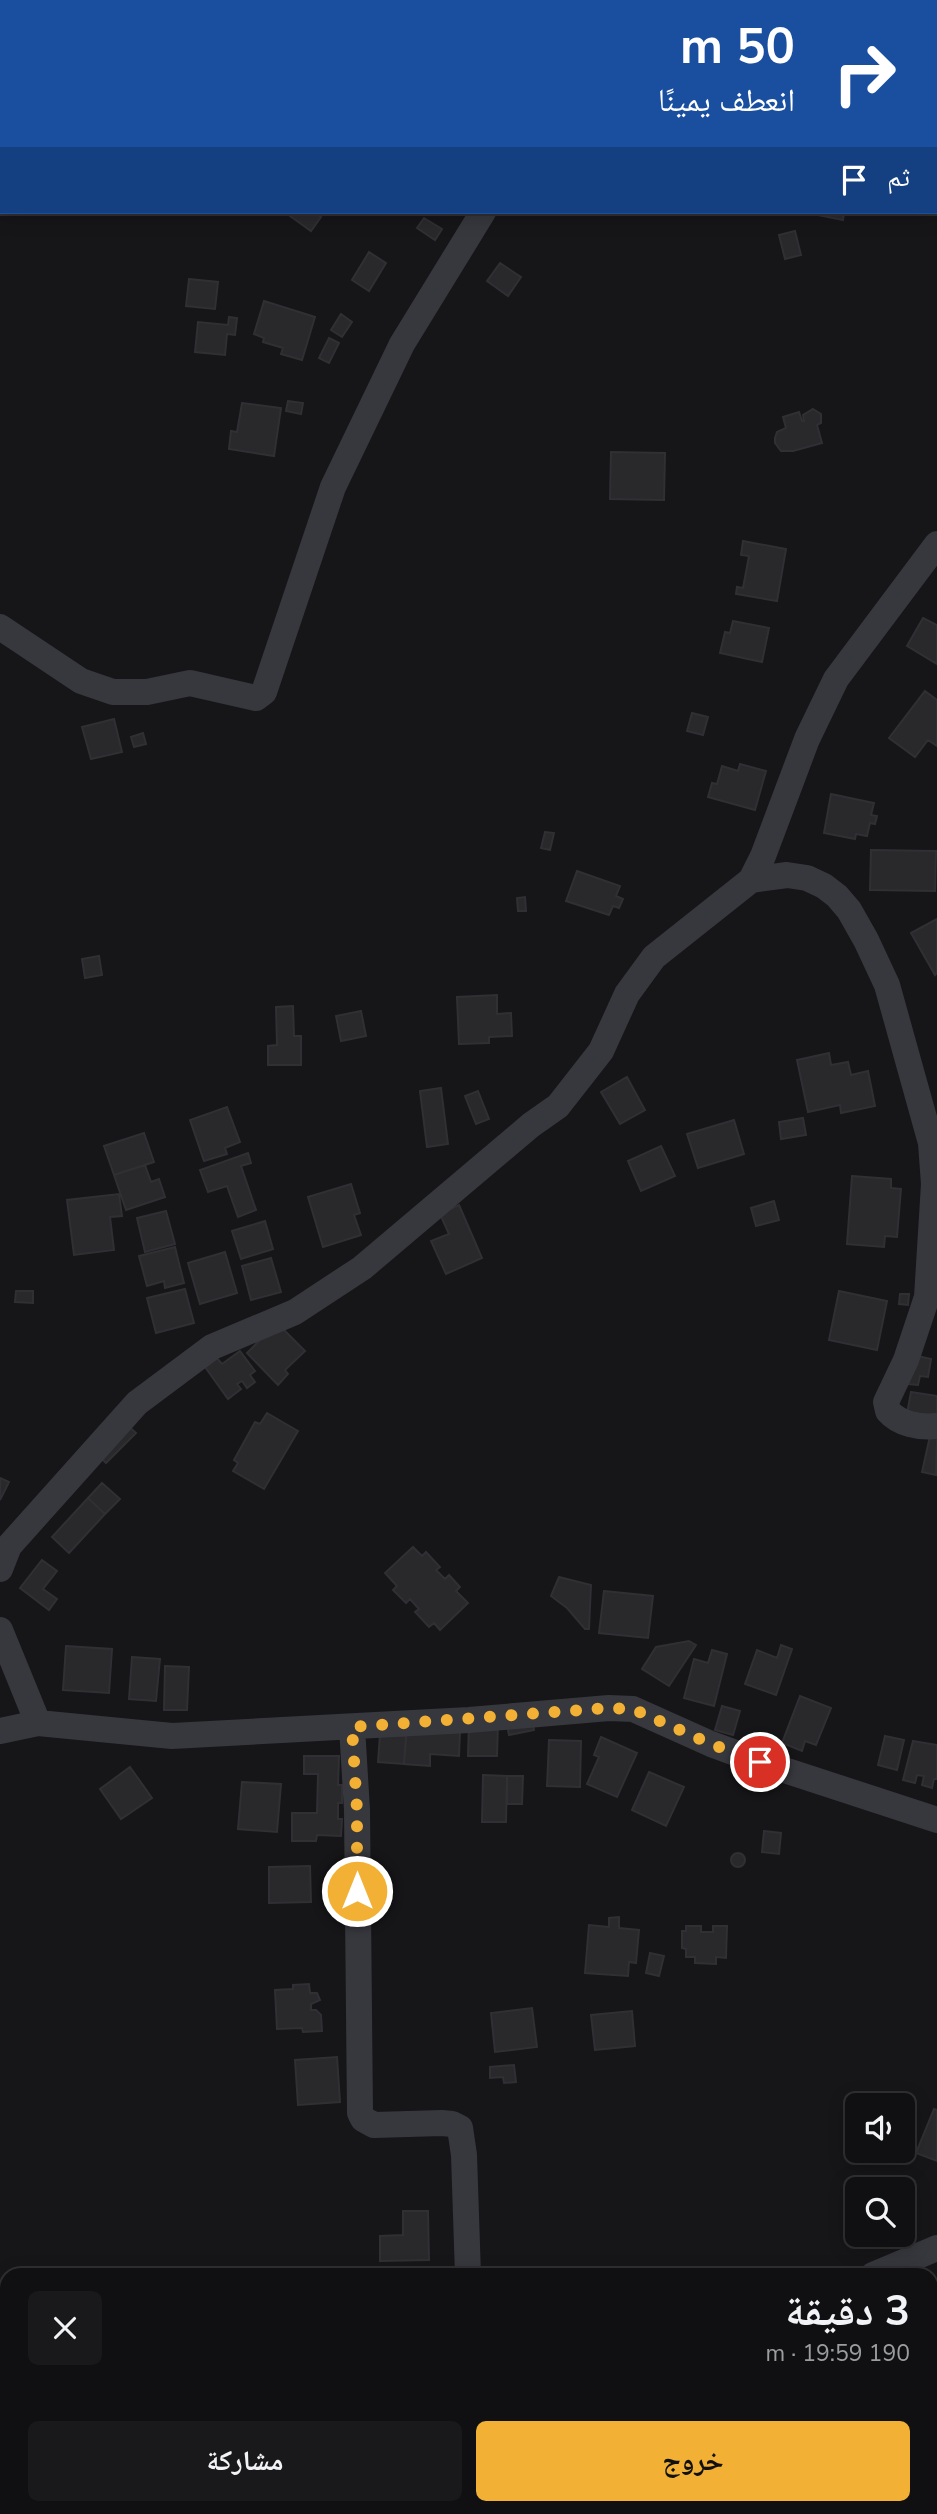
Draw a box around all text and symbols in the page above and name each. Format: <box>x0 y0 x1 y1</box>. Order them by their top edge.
text: 50 m <box>680 13 795 80</box>
icon: right <box>819 28 910 119</box>
text: انعطف يمينًا <box>658 79 795 122</box>
text: ثم <box>887 160 910 195</box>
icon: arrive <box>835 161 873 199</box>
pin <box>730 1732 790 1792</box>
icon: arrive <box>741 1743 779 1781</box>
position arrow <box>320 1854 394 1928</box>
map controls <box>845 2093 915 2247</box>
button: sound <box>845 2093 915 2163</box>
button: search <box>845 2177 915 2247</box>
text: 3 دقيقة <box>785 2283 910 2340</box>
button: close <box>28 2291 102 2365</box>
text: 190 m · 19:59 <box>765 2338 910 2369</box>
button: مشاركة <box>28 2421 462 2501</box>
button: خروج <box>476 2421 910 2501</box>

